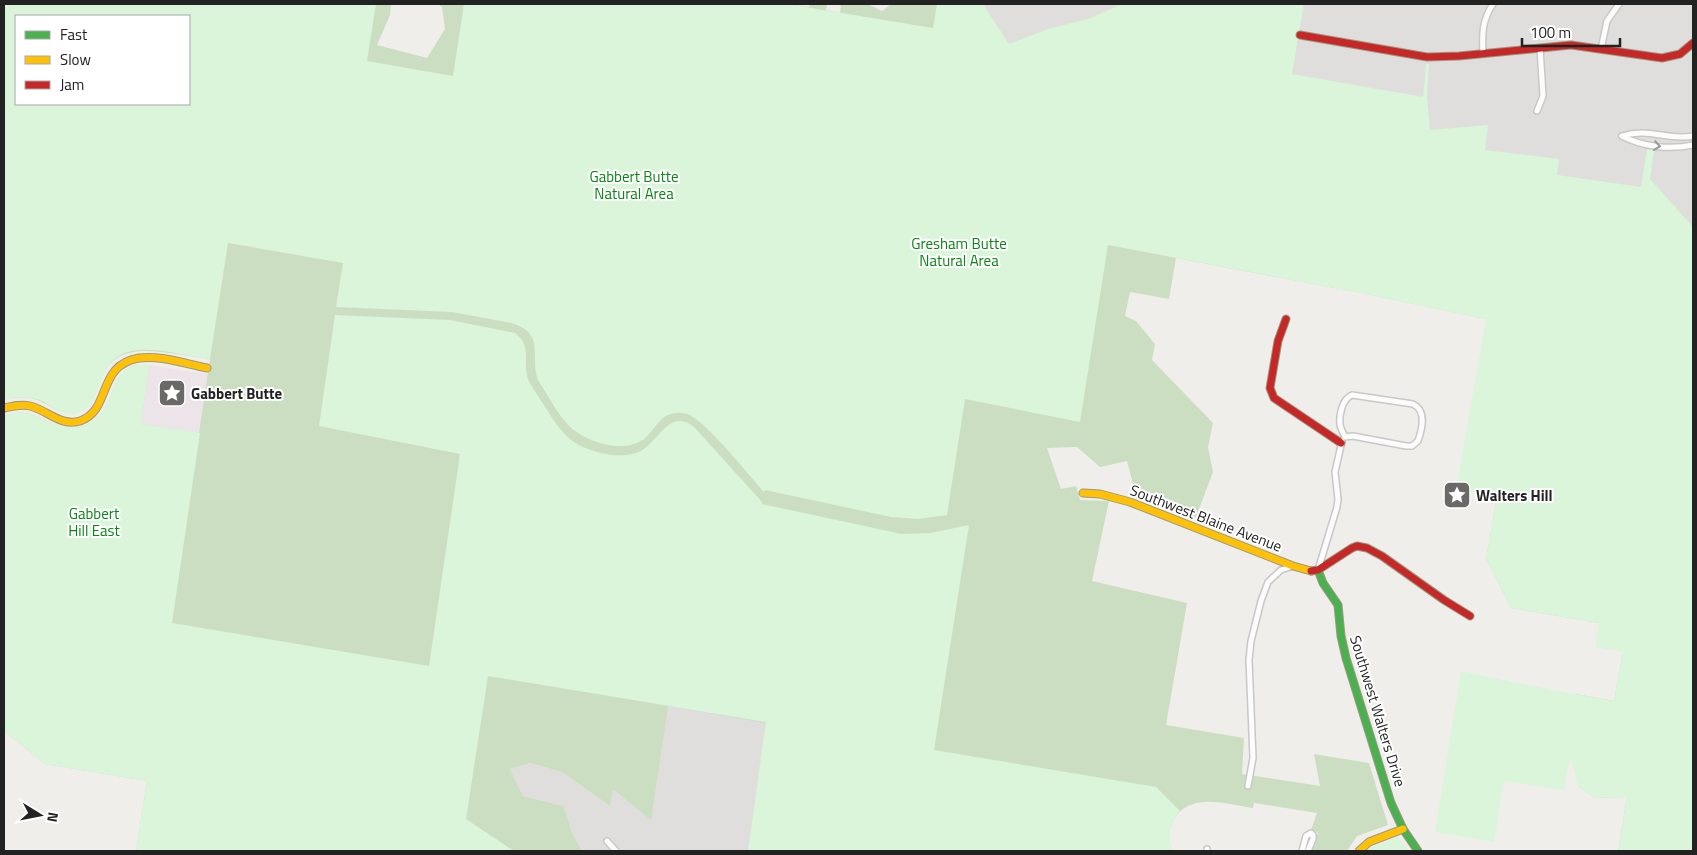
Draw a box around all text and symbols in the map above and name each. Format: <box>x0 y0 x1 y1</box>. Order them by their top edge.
legend <box>15 15 190 105</box>
scale bar <box>1522 15 1620 47</box>
text: 100 m <box>1530 21 1571 44</box>
text: Fast <box>60 23 88 46</box>
text: Slow <box>60 48 91 71</box>
text: Jam <box>60 73 84 96</box>
one-way arrow <box>1653 140 1661 150</box>
park label: Gabbert Butte Natural Area <box>589 165 679 205</box>
park label: Gresham Butte Natural Area <box>911 232 1007 272</box>
place icon: Gabbert Butte <box>157 378 187 408</box>
place label: Gabbert Butte <box>191 382 282 405</box>
street label: Southwest Blaine Avenue <box>1127 478 1285 558</box>
place icon: Walters Hill <box>1442 480 1472 510</box>
place label: Walters Hill <box>1476 484 1553 507</box>
park label: Gabbert Hill East <box>68 502 121 542</box>
street label: Southwest Walters Drive <box>1344 633 1412 789</box>
north arrow <box>15 790 65 840</box>
text: N <box>42 811 64 824</box>

